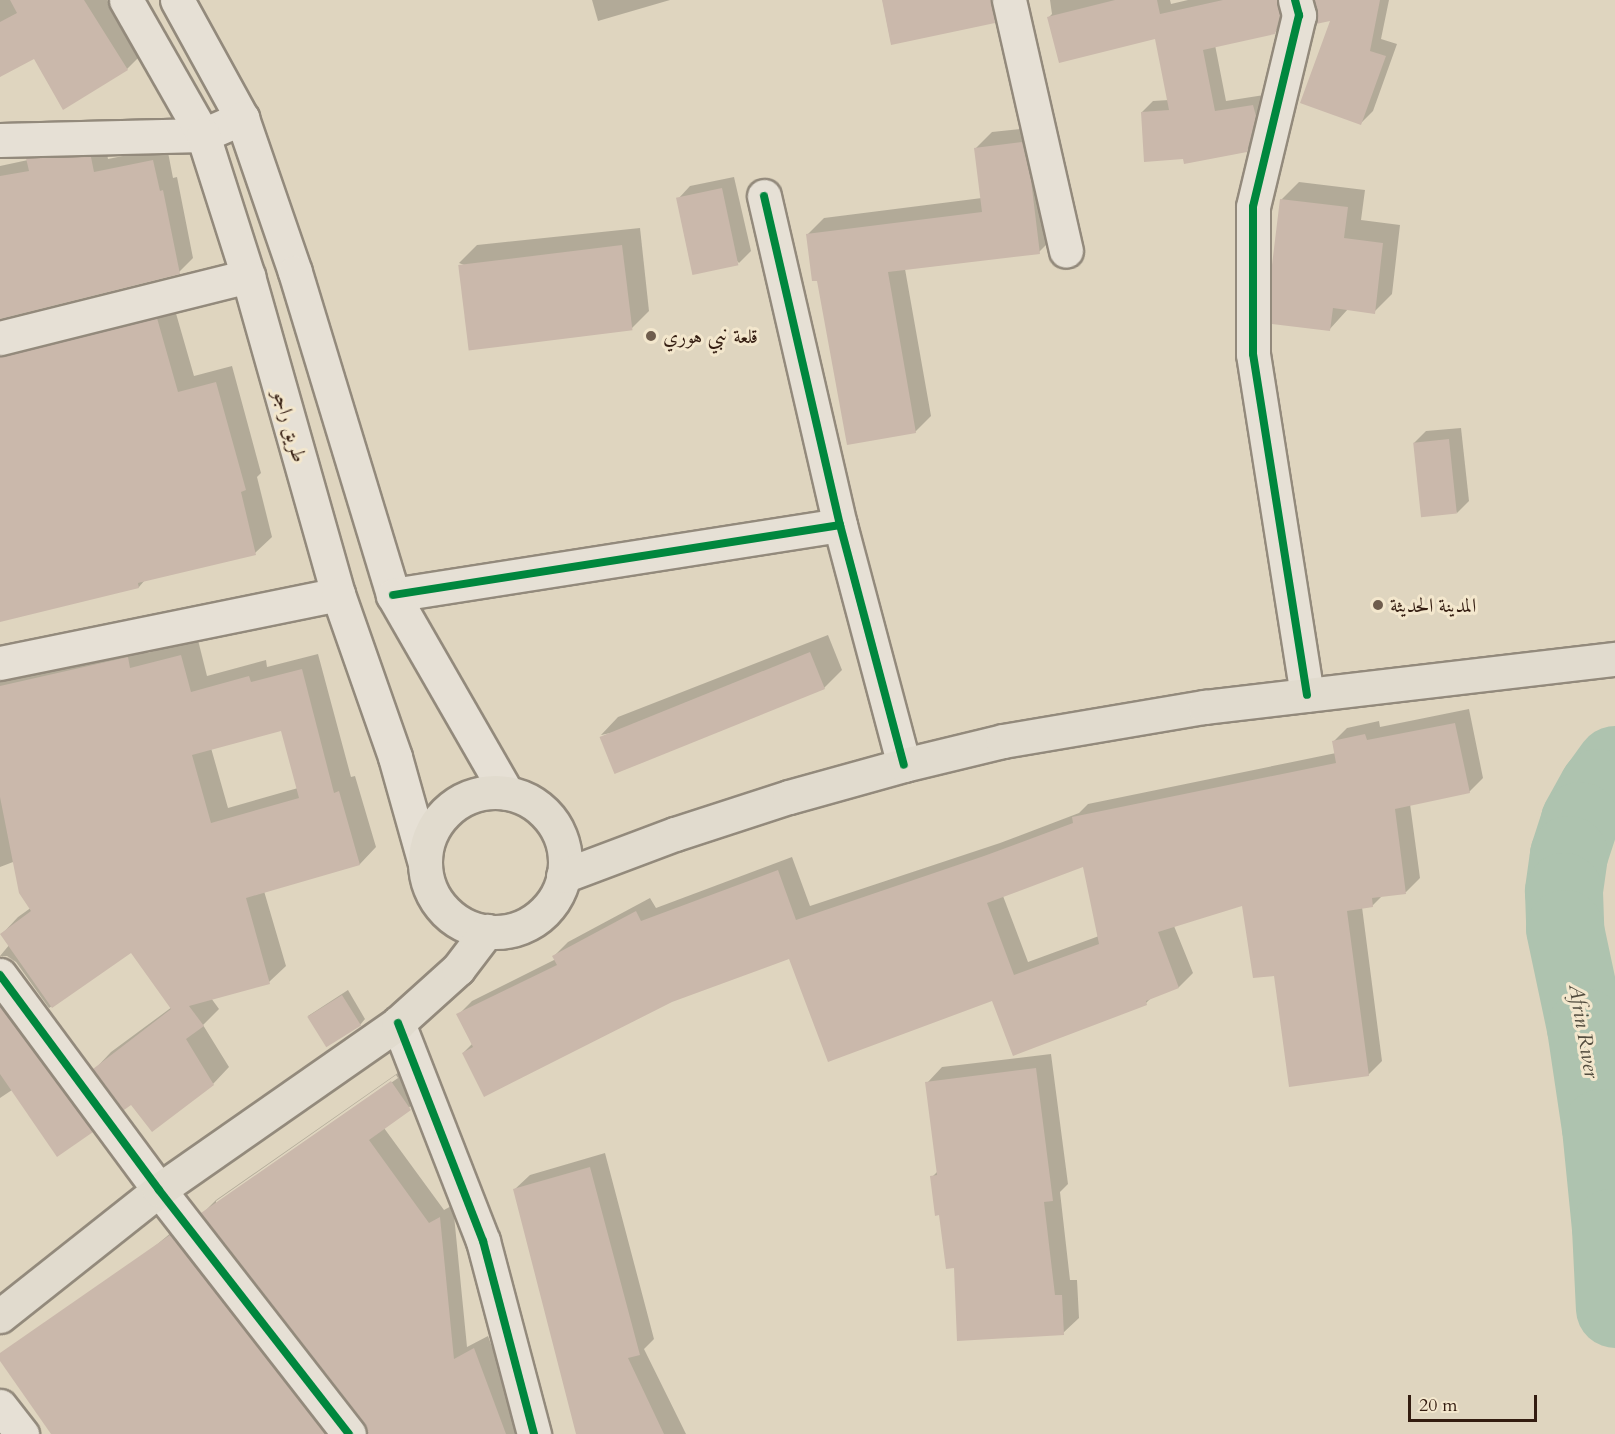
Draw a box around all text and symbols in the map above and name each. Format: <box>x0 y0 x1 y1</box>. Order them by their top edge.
place label: قلعة نبي هوري <box>663 324 758 348</box>
marker: قلعة نبي هوري <box>644 329 658 343</box>
street label: طريق راجو <box>268 387 312 465</box>
place label: المدينة الحديثة <box>1390 593 1476 617</box>
marker: المدينة الحديثة <box>1371 598 1385 612</box>
water label: Afrin Rıver <box>1562 982 1604 1080</box>
scale bar <box>1411 1383 1540 1421</box>
text: 20 m <box>1419 1393 1458 1418</box>

